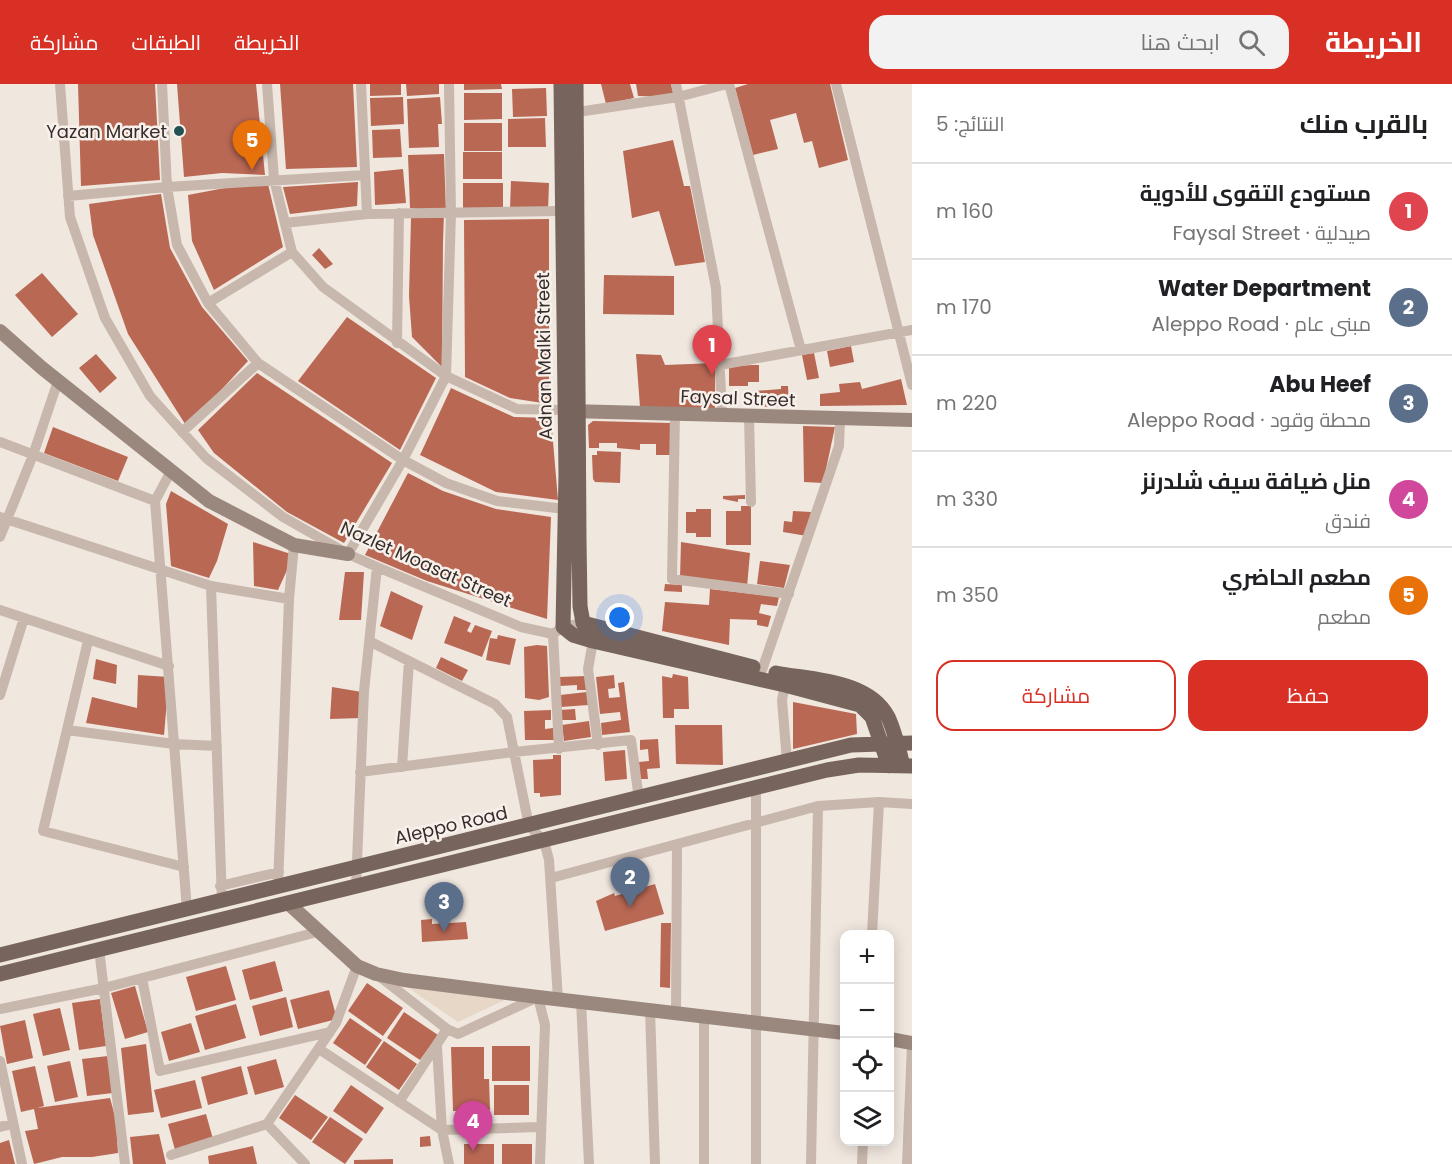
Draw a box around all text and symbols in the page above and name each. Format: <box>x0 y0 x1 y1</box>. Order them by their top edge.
search box <box>869 15 1289 69</box>
text: الخريطة <box>1325 23 1422 62</box>
icon: search <box>1235 26 1268 59</box>
text: ابحث هنا <box>1141 27 1220 58</box>
text: مشاركة <box>30 28 99 57</box>
text: الطبقات <box>132 28 201 57</box>
text: الخريطة <box>234 28 300 57</box>
text: بالقرب منك <box>1300 106 1428 142</box>
text: النتائج: 5 <box>936 110 1005 138</box>
place label: Yazan Market <box>46 119 167 144</box>
pin: 5 <box>232 120 272 170</box>
marker: Yazan Market <box>172 124 186 138</box>
text: مستودع التقوى للأدوية <box>1140 178 1371 209</box>
text: 160 m <box>936 197 994 225</box>
text: 1 <box>1405 197 1412 225</box>
text: صيدلية · Faysal Street <box>1173 219 1371 247</box>
street label: Adnan Malki Street <box>530 272 558 440</box>
text: Water Department <box>1158 273 1371 304</box>
text: 170 m <box>936 293 992 321</box>
text: 2 <box>1403 293 1414 321</box>
text: مبنى عام · Aleppo Road <box>1152 310 1371 338</box>
pin: 1 <box>692 326 732 375</box>
text: Abu Heef <box>1269 369 1371 400</box>
street label: Faysal Street <box>680 384 796 412</box>
text: 220 m <box>936 389 998 417</box>
text: 3 <box>1402 389 1415 417</box>
text: محطة وقود · Aleppo Road <box>1127 406 1371 434</box>
text: منل ضيافة سيف شلدرنز <box>1141 466 1371 497</box>
text: 330 m <box>936 485 998 513</box>
text: 4 <box>1402 485 1415 513</box>
text: فندق <box>1325 507 1371 535</box>
street label: Nazlet Moasat Street <box>337 515 515 613</box>
text: مطعم الحاضري <box>1222 562 1371 593</box>
text: 350 m <box>936 581 999 609</box>
text: 5 <box>1402 581 1415 609</box>
your location <box>605 603 634 632</box>
text: مطعم <box>1317 603 1371 631</box>
button: مشاركة <box>936 660 1176 731</box>
button: حفظ <box>1188 660 1428 731</box>
street label: Aleppo Road <box>392 800 510 850</box>
pin: 2 <box>610 858 650 907</box>
pin: 3 <box>424 882 464 932</box>
map controls <box>840 930 894 1146</box>
button: + <box>840 930 894 984</box>
button: − <box>840 984 894 1038</box>
button: locate <box>840 1038 894 1092</box>
button: layers <box>840 1092 894 1146</box>
pin: 4 <box>454 1102 492 1151</box>

